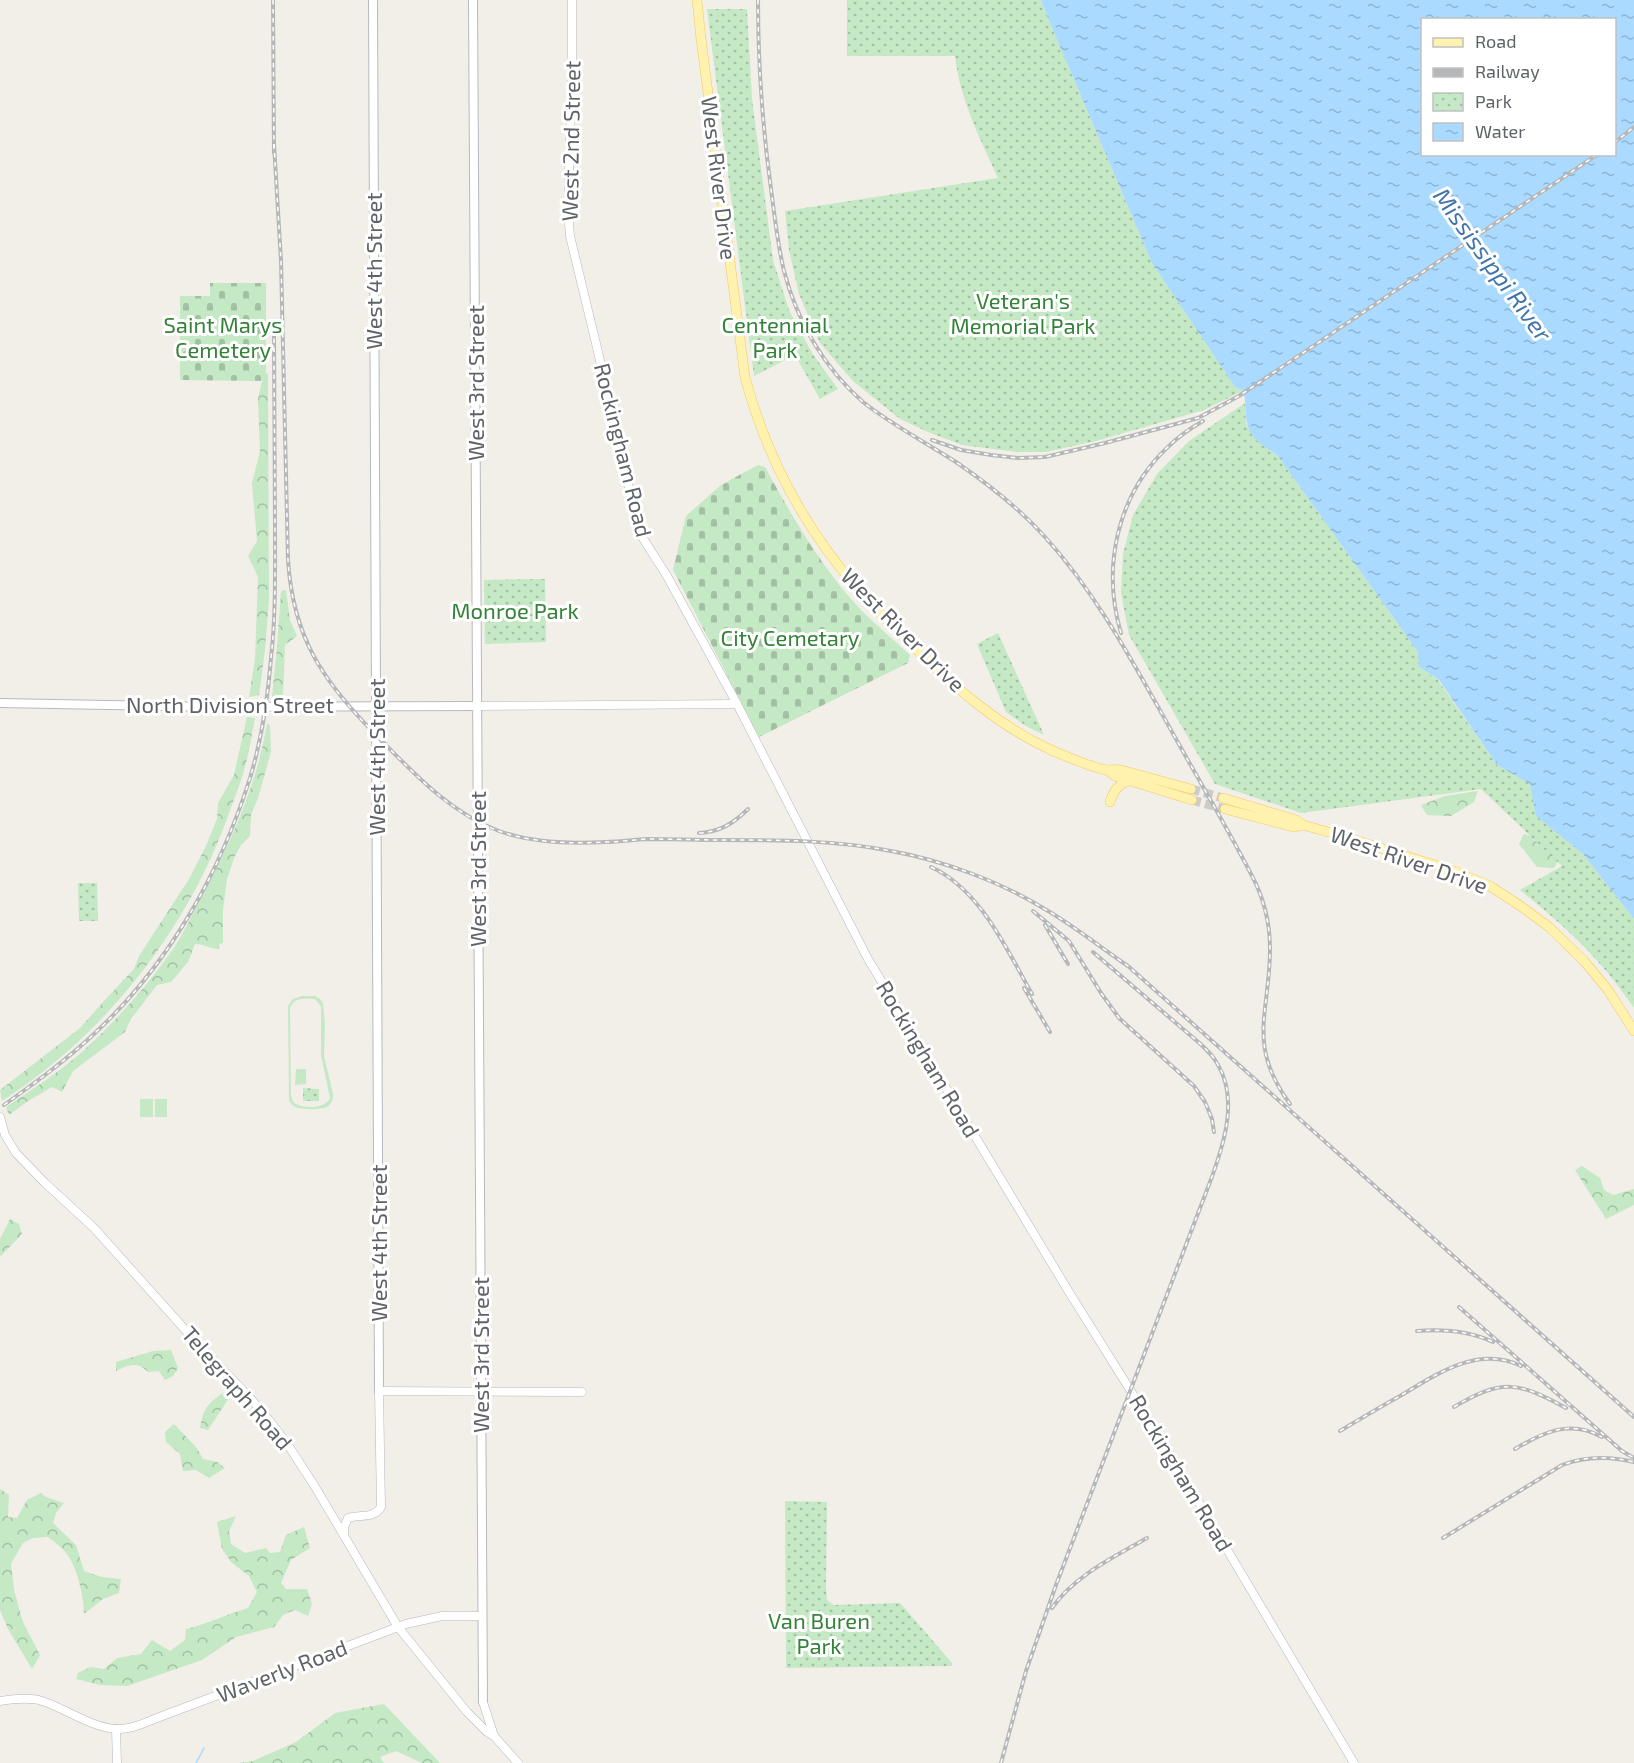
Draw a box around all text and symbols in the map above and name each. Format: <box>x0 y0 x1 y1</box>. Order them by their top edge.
legend <box>1421 18 1616 156</box>
text: Road <box>1475 30 1516 52</box>
street label: West 2nd Street <box>556 60 584 221</box>
text: Railway <box>1475 60 1540 82</box>
text: Park <box>1475 90 1512 112</box>
street label: West River Drive <box>697 95 743 261</box>
text: Water <box>1475 120 1525 142</box>
water label: Mississippi River <box>1428 182 1559 347</box>
street label: West 4th Street <box>360 192 386 350</box>
park label: Veteran's Memorial Park <box>950 287 1096 338</box>
street label: West 3rd Street <box>462 305 488 461</box>
park label: Saint Marys Cemetery <box>164 311 282 362</box>
park label: Centennial Park <box>722 311 829 362</box>
street label: Rockingham Road <box>590 360 658 539</box>
street label: West River Drive <box>836 562 971 697</box>
park label: Monroe Park <box>451 597 579 623</box>
park label: City Cemetary <box>721 624 860 650</box>
street label: West 4th Street <box>363 678 389 836</box>
street label: North Division Street <box>126 691 334 717</box>
street label: West 3rd Street <box>464 791 490 947</box>
street label: West River Drive <box>1327 820 1491 898</box>
street label: Rockingham Road <box>872 975 986 1142</box>
street label: West 4th Street <box>365 1164 391 1322</box>
street label: West 3rd Street <box>467 1277 493 1433</box>
street label: Telegraph Road <box>177 1320 298 1454</box>
street label: Rockingham Road <box>1125 1389 1239 1556</box>
park label: Van Buren Park <box>768 1607 870 1658</box>
street label: Waverly Road <box>213 1633 351 1707</box>

